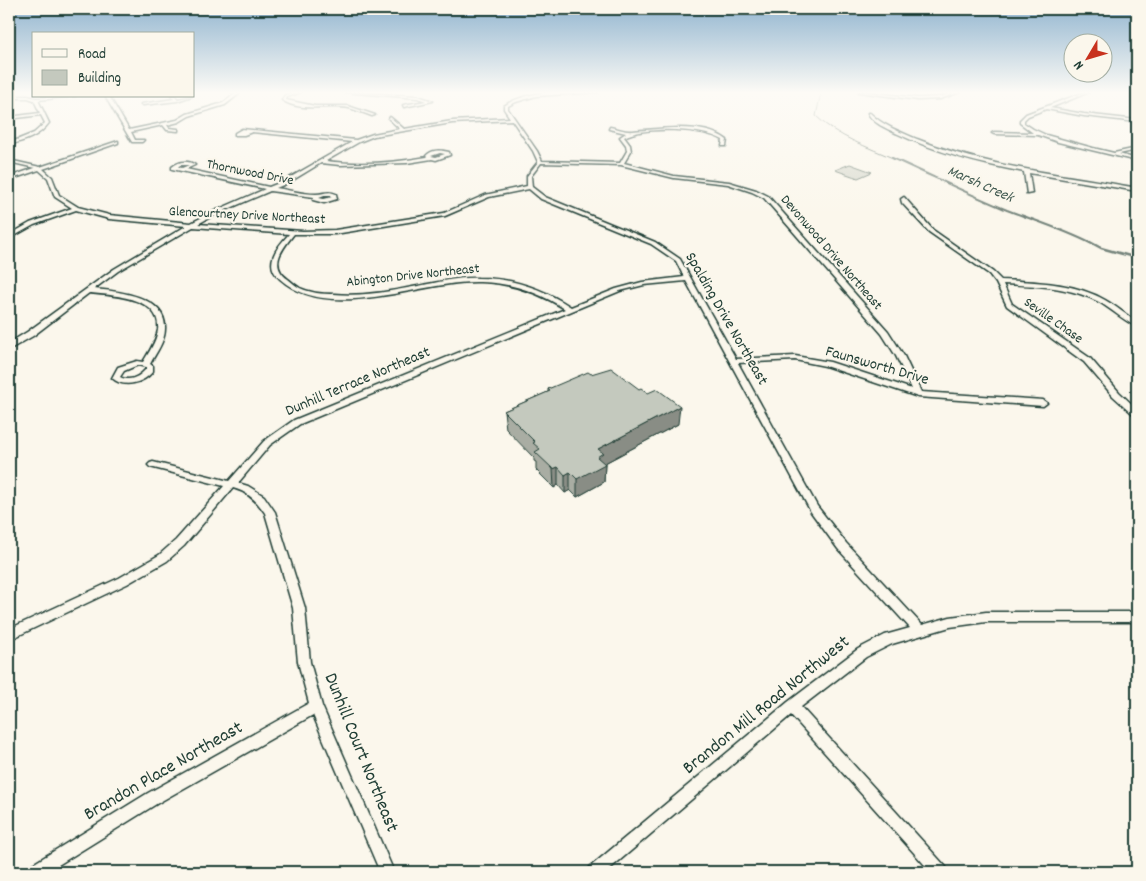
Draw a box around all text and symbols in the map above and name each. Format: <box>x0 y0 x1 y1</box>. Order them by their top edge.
legend <box>32 32 195 98</box>
north arrow <box>1064 32 1114 82</box>
text: Road <box>78 44 106 66</box>
text: N <box>1069 56 1089 74</box>
text: Building <box>78 68 121 90</box>
street label: Thornwood Drive <box>205 155 295 191</box>
water label: Marsh Creek <box>943 161 1018 210</box>
street label: Devonwood Drive Northeast <box>775 191 887 315</box>
street label: Glencourtney Drive Northeast <box>168 202 326 230</box>
street label: Spalding Drive Northeast <box>679 248 774 390</box>
street label: Abington Drive Northeast <box>345 259 481 293</box>
street label: Seville Chase <box>1019 293 1087 349</box>
street label: Faunsworth Drive <box>823 340 931 392</box>
street label: Dunhill Terrace Northeast <box>282 341 434 423</box>
street label: Brandon Mill Road Northwest <box>678 630 856 782</box>
street label: Dunhill Court Northeast <box>316 669 404 837</box>
street label: Brandon Place Northeast <box>80 715 248 829</box>

